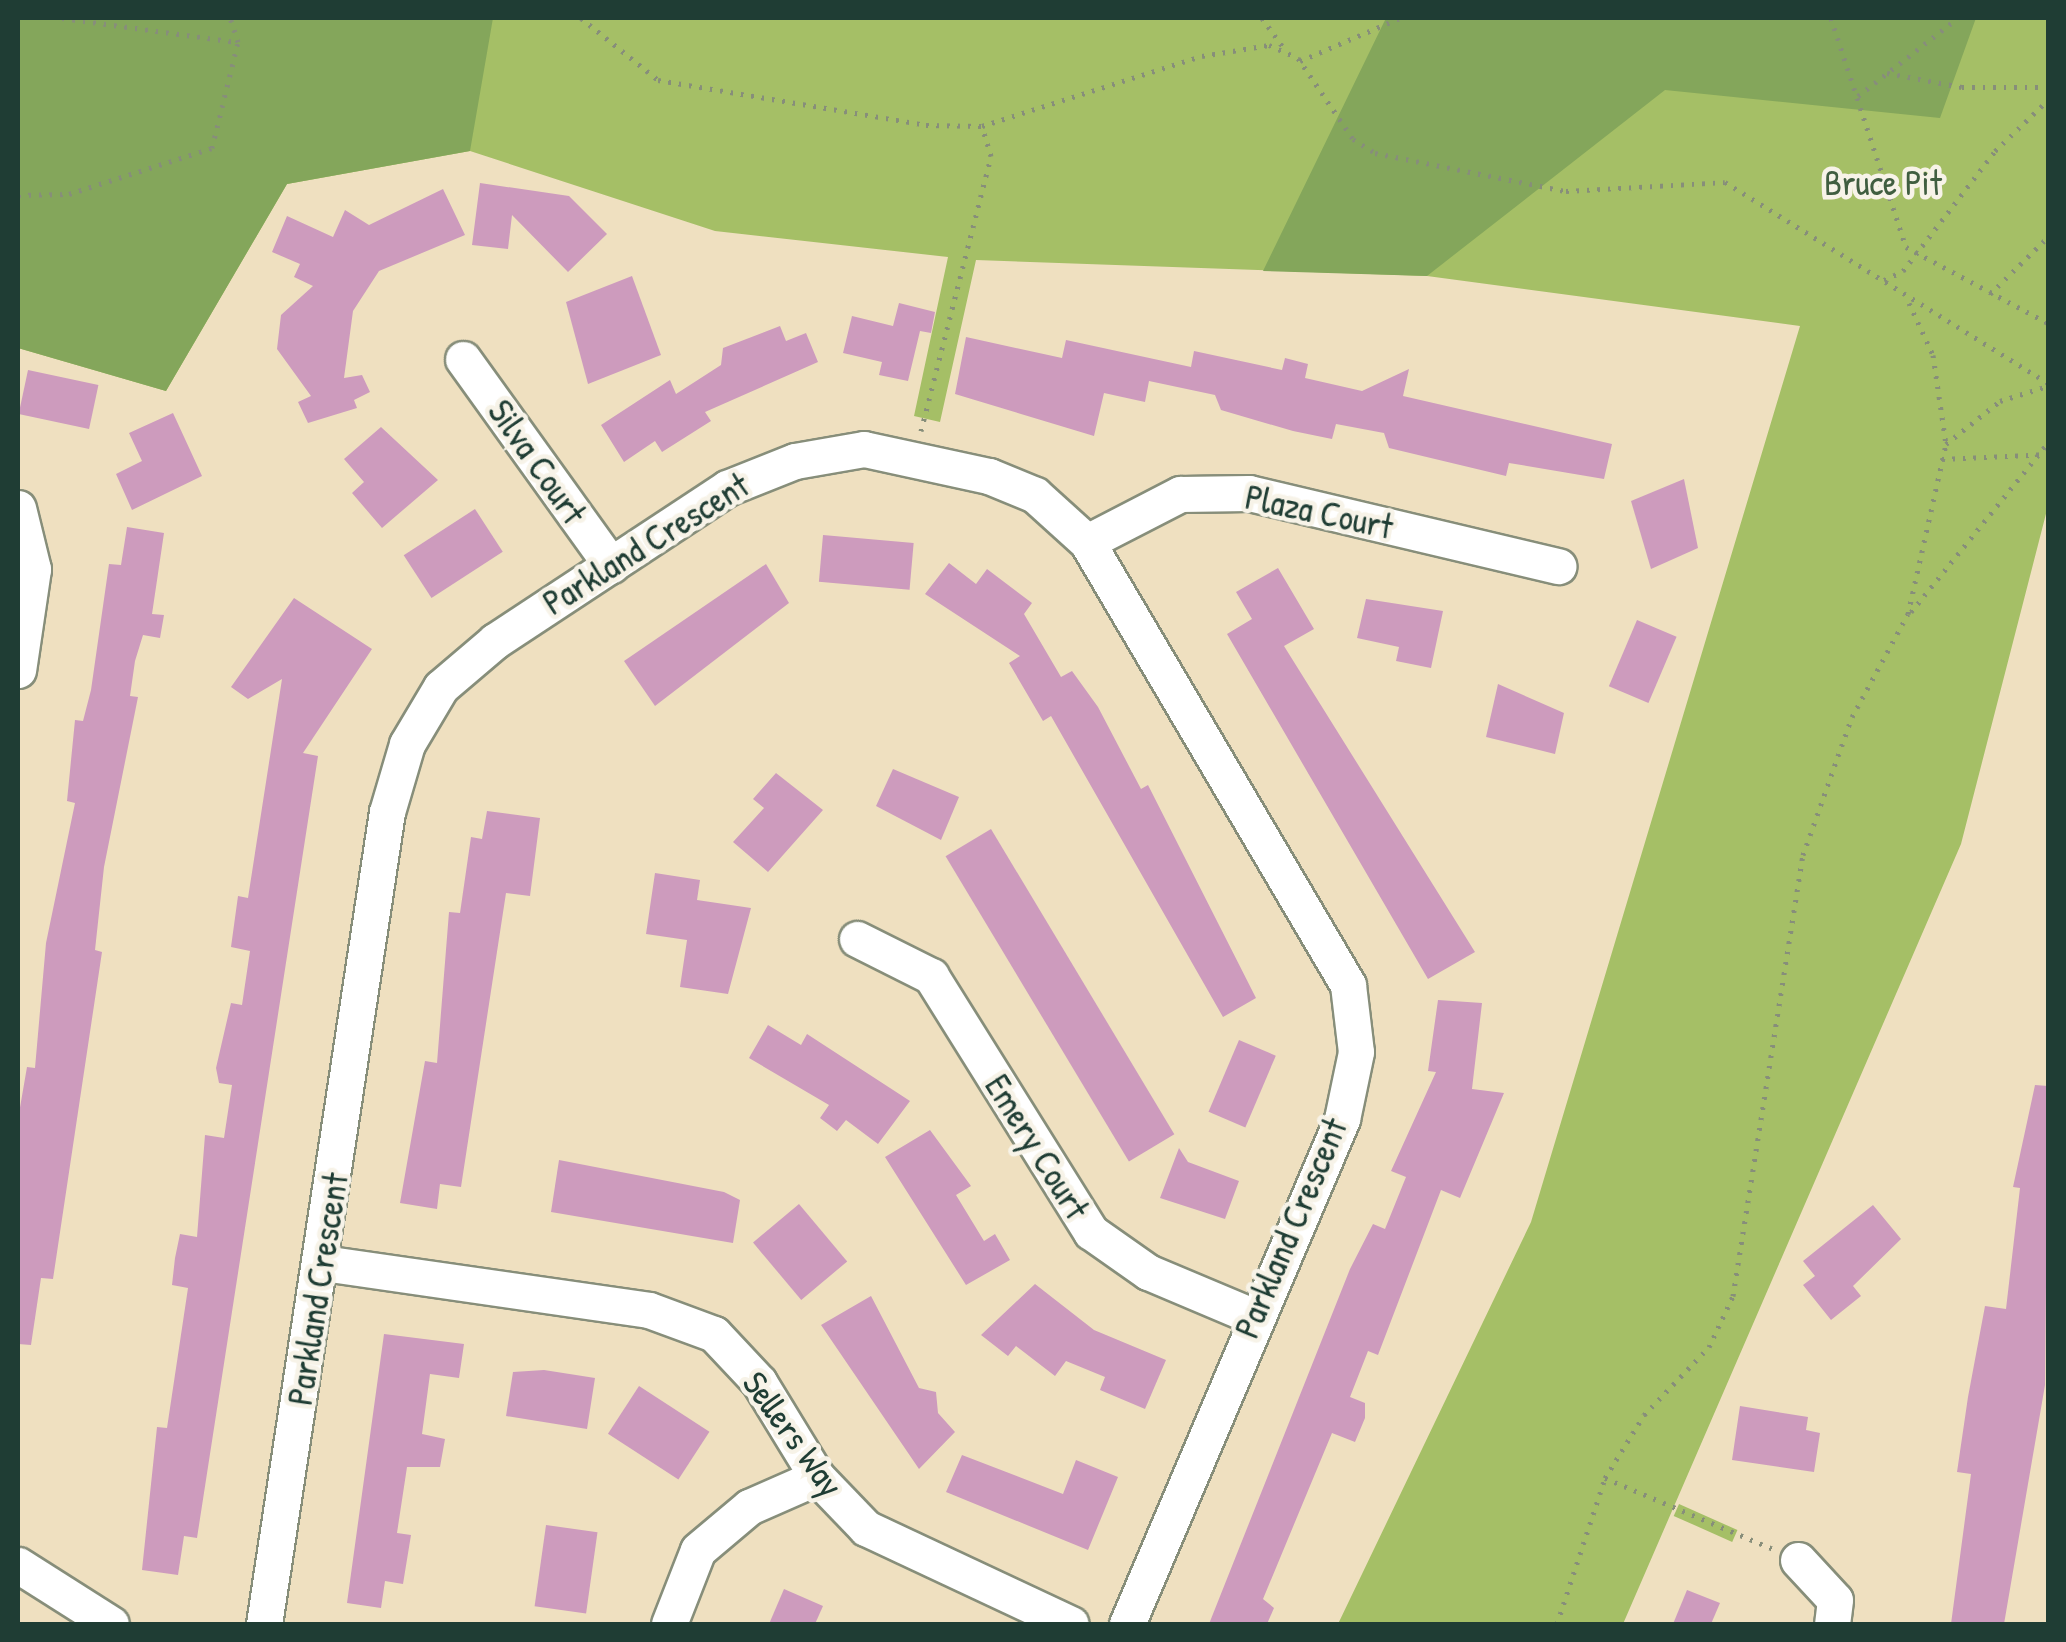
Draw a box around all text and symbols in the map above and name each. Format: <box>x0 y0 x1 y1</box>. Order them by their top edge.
park label: Bruce Pit <box>1824 162 1942 204</box>
street label: Silva Court <box>479 392 595 532</box>
street label: Parkland Crescent <box>535 464 757 624</box>
street label: Plaza Court <box>1242 476 1396 548</box>
street label: Emery Court <box>976 1067 1098 1227</box>
street label: Parkland Crescent <box>1226 1112 1356 1344</box>
street label: Parkland Crescent <box>279 1170 357 1408</box>
street label: Sellers Way <box>734 1363 852 1505</box>

